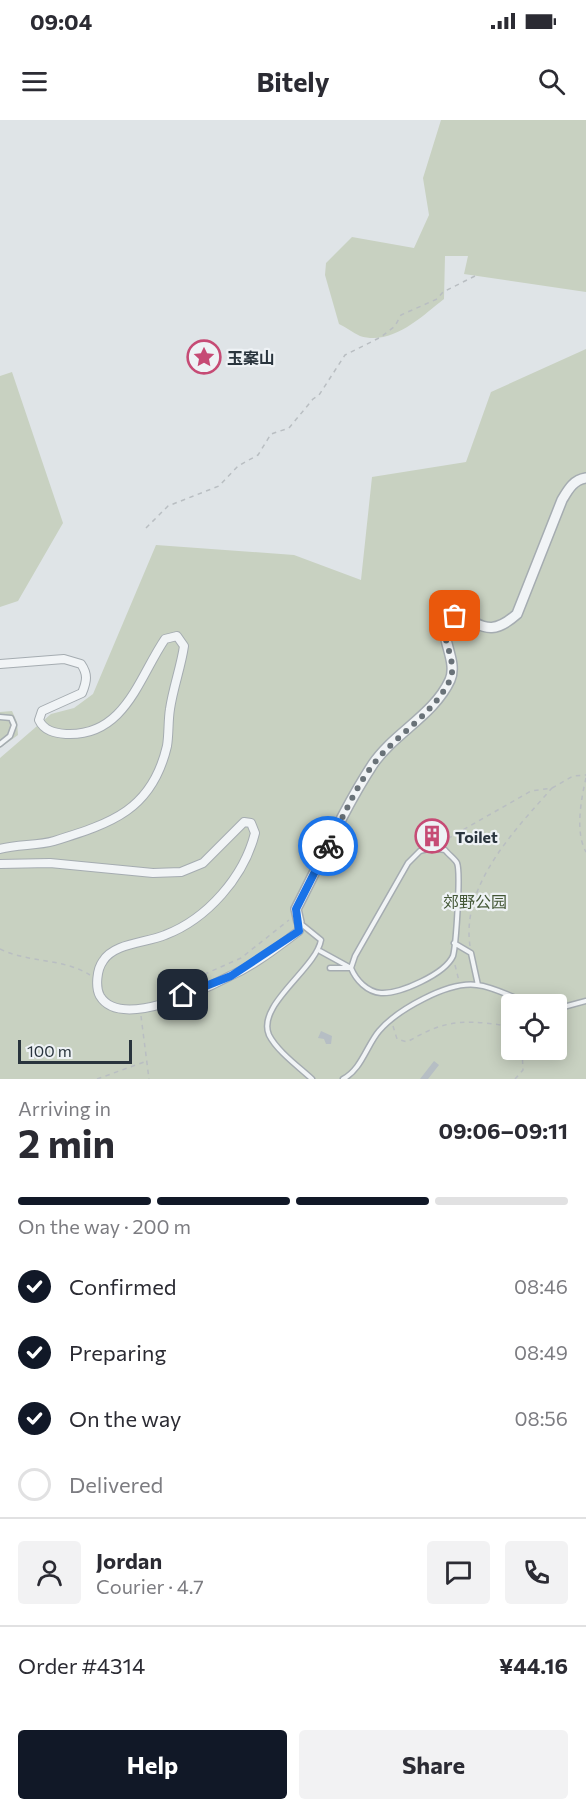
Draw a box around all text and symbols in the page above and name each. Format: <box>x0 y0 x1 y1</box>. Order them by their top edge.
text: 09:04 <box>30 8 92 35</box>
icon: menu <box>18 65 51 98</box>
text: Bitely <box>256 65 330 98</box>
icon: search <box>535 65 568 98</box>
place icon: 玉案山 <box>186 339 222 375</box>
place label: 玉案山 <box>227 348 275 367</box>
pin <box>429 590 480 641</box>
icon: bag <box>438 599 471 632</box>
courier <box>298 816 358 876</box>
building icon: Toilet <box>414 818 450 854</box>
place label: Toilet <box>455 827 498 846</box>
icon: bike <box>312 830 345 863</box>
park label: 郊野公园 <box>443 892 507 911</box>
pin <box>157 969 208 1020</box>
icon: home <box>166 978 199 1011</box>
map controls <box>501 994 567 1060</box>
button: locate <box>501 994 567 1060</box>
scale bar <box>18 1037 132 1064</box>
text: 100 m <box>27 1041 72 1060</box>
text: Arriving in <box>18 1096 111 1120</box>
text: 09:06–09:11 <box>438 1117 568 1144</box>
text: 2 min <box>18 1118 115 1166</box>
text: On the way · 200 m <box>18 1214 191 1238</box>
icon: check <box>18 1270 51 1303</box>
text: Confirmed <box>69 1273 176 1300</box>
text: 08:46 <box>514 1274 568 1298</box>
icon: check <box>18 1336 51 1369</box>
text: Preparing <box>69 1339 166 1366</box>
text: 08:49 <box>514 1340 568 1364</box>
icon: check <box>18 1402 51 1435</box>
text: On the way <box>69 1405 181 1432</box>
text: 08:56 <box>514 1406 568 1430</box>
text: Delivered <box>69 1471 163 1498</box>
button: person <box>18 1541 81 1604</box>
button: chat <box>427 1541 490 1604</box>
button: phone <box>505 1541 568 1604</box>
text: Jordan <box>96 1547 162 1574</box>
text: Courier · 4.7 <box>96 1574 204 1598</box>
text: Order #4314 <box>18 1652 145 1679</box>
text: ¥44.16 <box>499 1652 568 1679</box>
button: Help <box>18 1730 287 1799</box>
button: Share <box>299 1730 568 1799</box>

